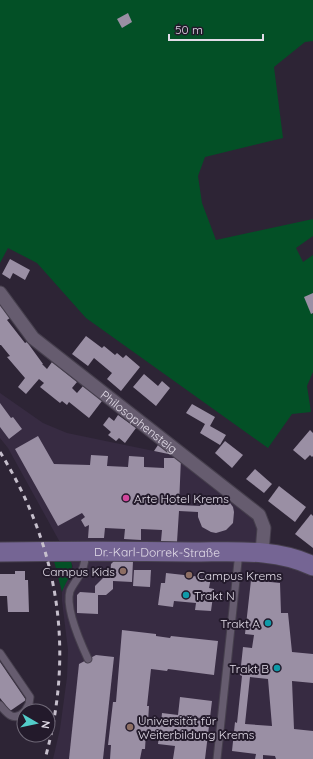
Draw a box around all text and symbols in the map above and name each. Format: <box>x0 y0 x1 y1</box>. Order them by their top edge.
scale bar <box>169 16 263 42</box>
text: 50 m <box>175 22 203 37</box>
street label: Philosophensteig <box>98 387 181 456</box>
place label: Arte Hotel Krems <box>134 491 229 506</box>
marker: Arte Hotel Krems <box>121 493 131 503</box>
street label: Dr.-Karl-Dorrek-Straße <box>94 544 220 560</box>
place label: Campus Kids <box>42 564 115 579</box>
marker: Campus Kids <box>118 566 128 576</box>
place label: Campus Krems <box>197 568 282 583</box>
marker: Campus Krems <box>184 570 194 580</box>
place label: Trakt N <box>194 588 235 603</box>
marker: Trakt N <box>181 590 191 600</box>
place label: Trakt A <box>220 616 260 631</box>
marker: Trakt A <box>263 618 273 628</box>
place label: Trakt B <box>229 661 269 676</box>
marker: Trakt B <box>272 663 282 673</box>
north arrow <box>16 703 56 743</box>
place label: Universität für Weiterbildung Krems <box>138 713 255 742</box>
text: N <box>38 719 53 730</box>
marker: Universität für Weiterbildung Krems <box>125 722 135 732</box>

